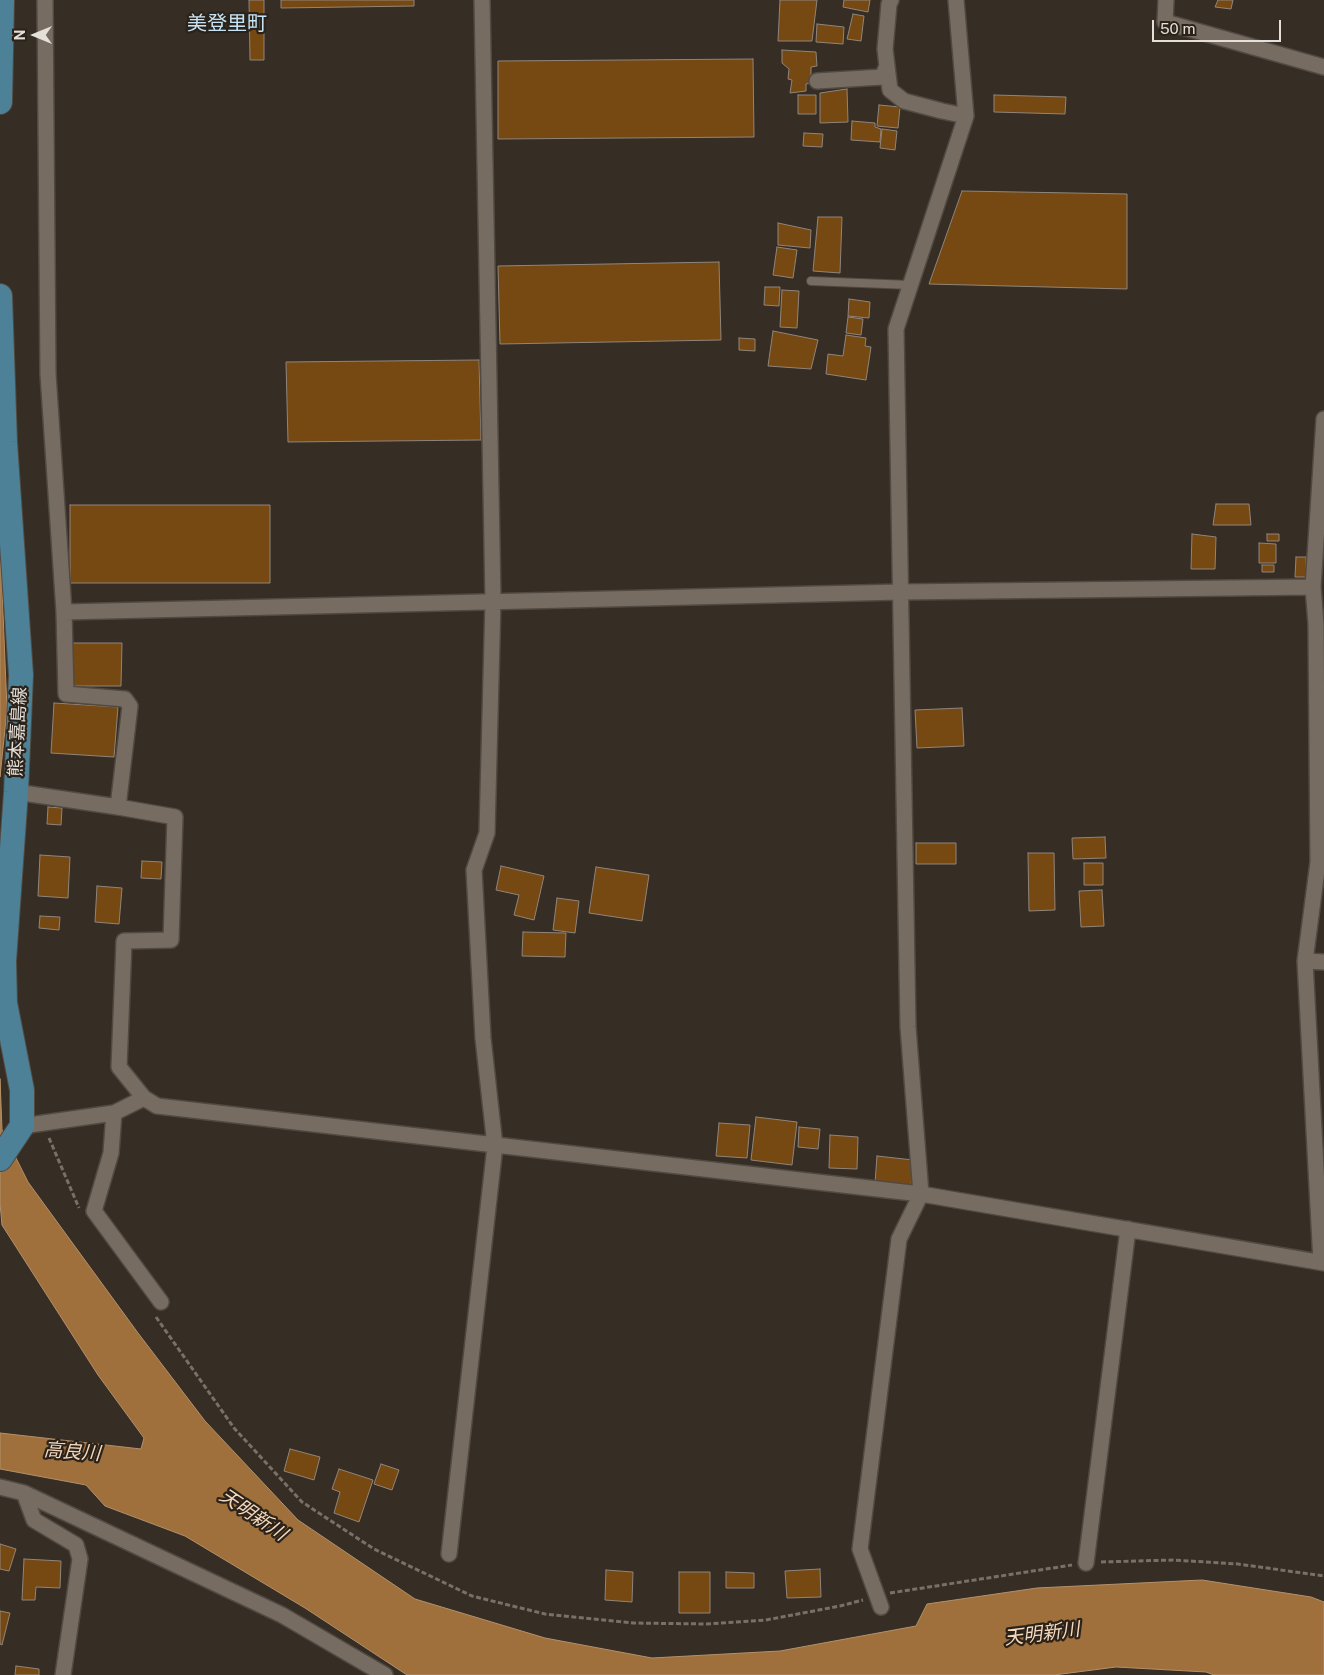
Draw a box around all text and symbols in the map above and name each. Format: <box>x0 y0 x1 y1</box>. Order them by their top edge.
north arrow <box>10 10 60 60</box>
scale bar <box>1154 10 1283 42</box>
district label: 美登里町 <box>187 12 267 36</box>
text: 50 m <box>1160 20 1195 37</box>
text: N <box>12 30 28 40</box>
street label: 熊本嘉島線 <box>5 686 31 778</box>
water label: 高良川 <box>43 1439 101 1465</box>
water label: 天明新川 <box>215 1484 291 1546</box>
water label: 天明新川 <box>1003 1618 1081 1650</box>

